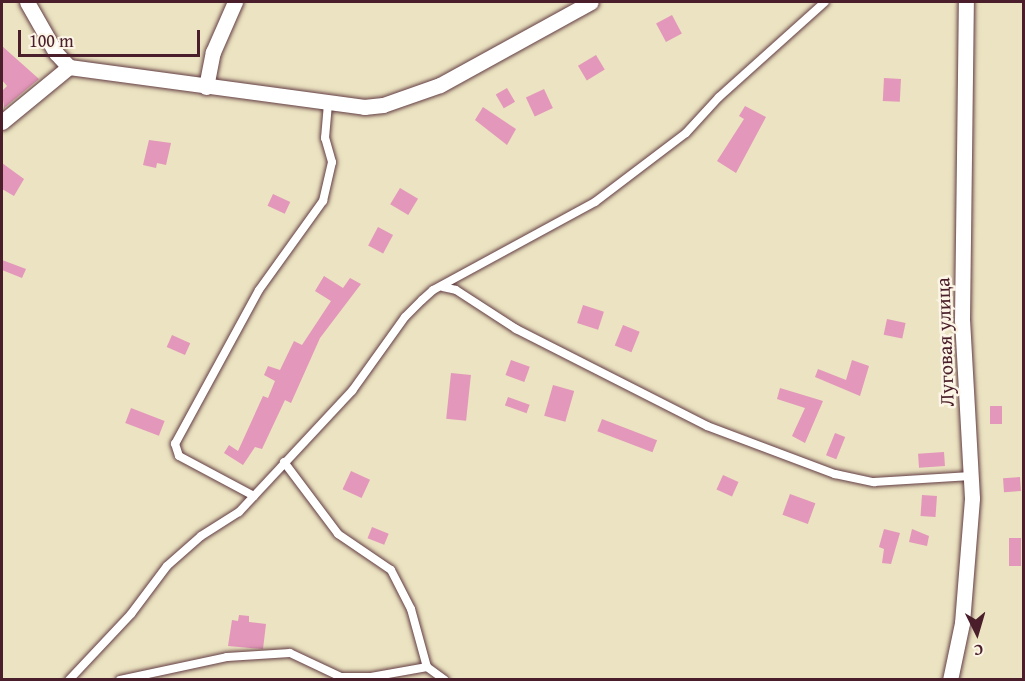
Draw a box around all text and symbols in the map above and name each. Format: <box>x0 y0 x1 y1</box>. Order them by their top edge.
scale bar <box>21 18 202 56</box>
text: 100 m <box>29 27 74 54</box>
street label: Луговая улица <box>930 277 958 407</box>
north arrow <box>947 603 1007 663</box>
text: С <box>973 639 984 663</box>

